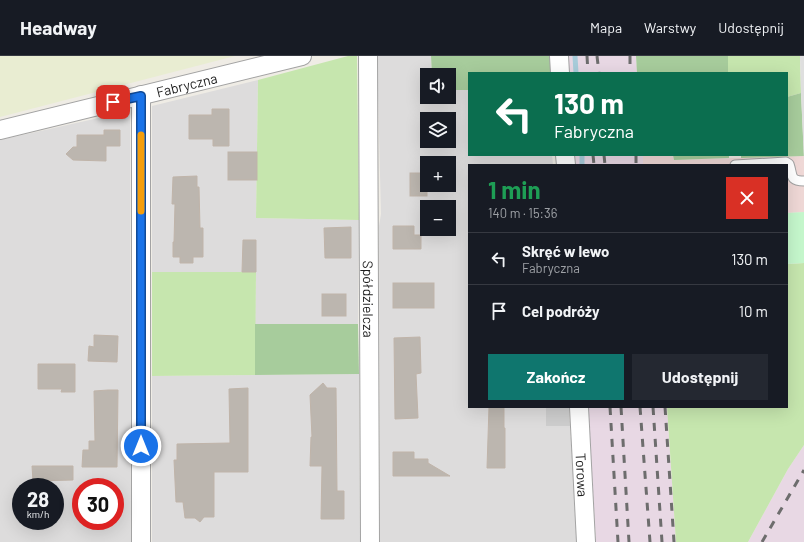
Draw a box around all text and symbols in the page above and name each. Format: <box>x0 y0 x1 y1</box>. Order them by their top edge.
text: Headway <box>20 16 97 39</box>
text: Mapa <box>590 19 622 36</box>
text: Warstwy <box>644 19 696 36</box>
text: Udostępnij <box>718 19 784 36</box>
map controls <box>420 68 456 236</box>
button: sound <box>420 68 456 104</box>
street label: Fabryczna <box>154 69 219 100</box>
pin <box>96 85 130 119</box>
text: 130 m <box>554 86 624 120</box>
icon: left <box>488 88 540 140</box>
icon: arrive <box>102 91 124 113</box>
button: layers <box>420 112 456 148</box>
text: Fabryczna <box>554 120 634 142</box>
button: + <box>420 156 456 192</box>
text: 1 min <box>488 175 541 204</box>
button: close <box>726 177 768 219</box>
button: − <box>420 200 456 236</box>
text: 140 m · 15:36 <box>488 205 557 221</box>
text: Skręć w lewo <box>522 242 609 260</box>
icon: left <box>488 248 510 270</box>
text: 130 m <box>731 250 768 268</box>
street label: Spółdzielcza <box>360 260 378 338</box>
text: Fabryczna <box>522 260 580 276</box>
icon: arrive <box>488 300 510 322</box>
text: Cel podróży <box>522 302 600 320</box>
text: 10 m <box>739 302 768 320</box>
button: Zakończ <box>488 354 624 400</box>
button: Udostępnij <box>632 354 768 400</box>
position arrow <box>120 425 162 467</box>
street label: Torowa <box>573 452 592 497</box>
speed limit sign: 30 <box>72 478 124 530</box>
text: 28 <box>27 487 49 511</box>
text: km/h <box>27 508 49 520</box>

